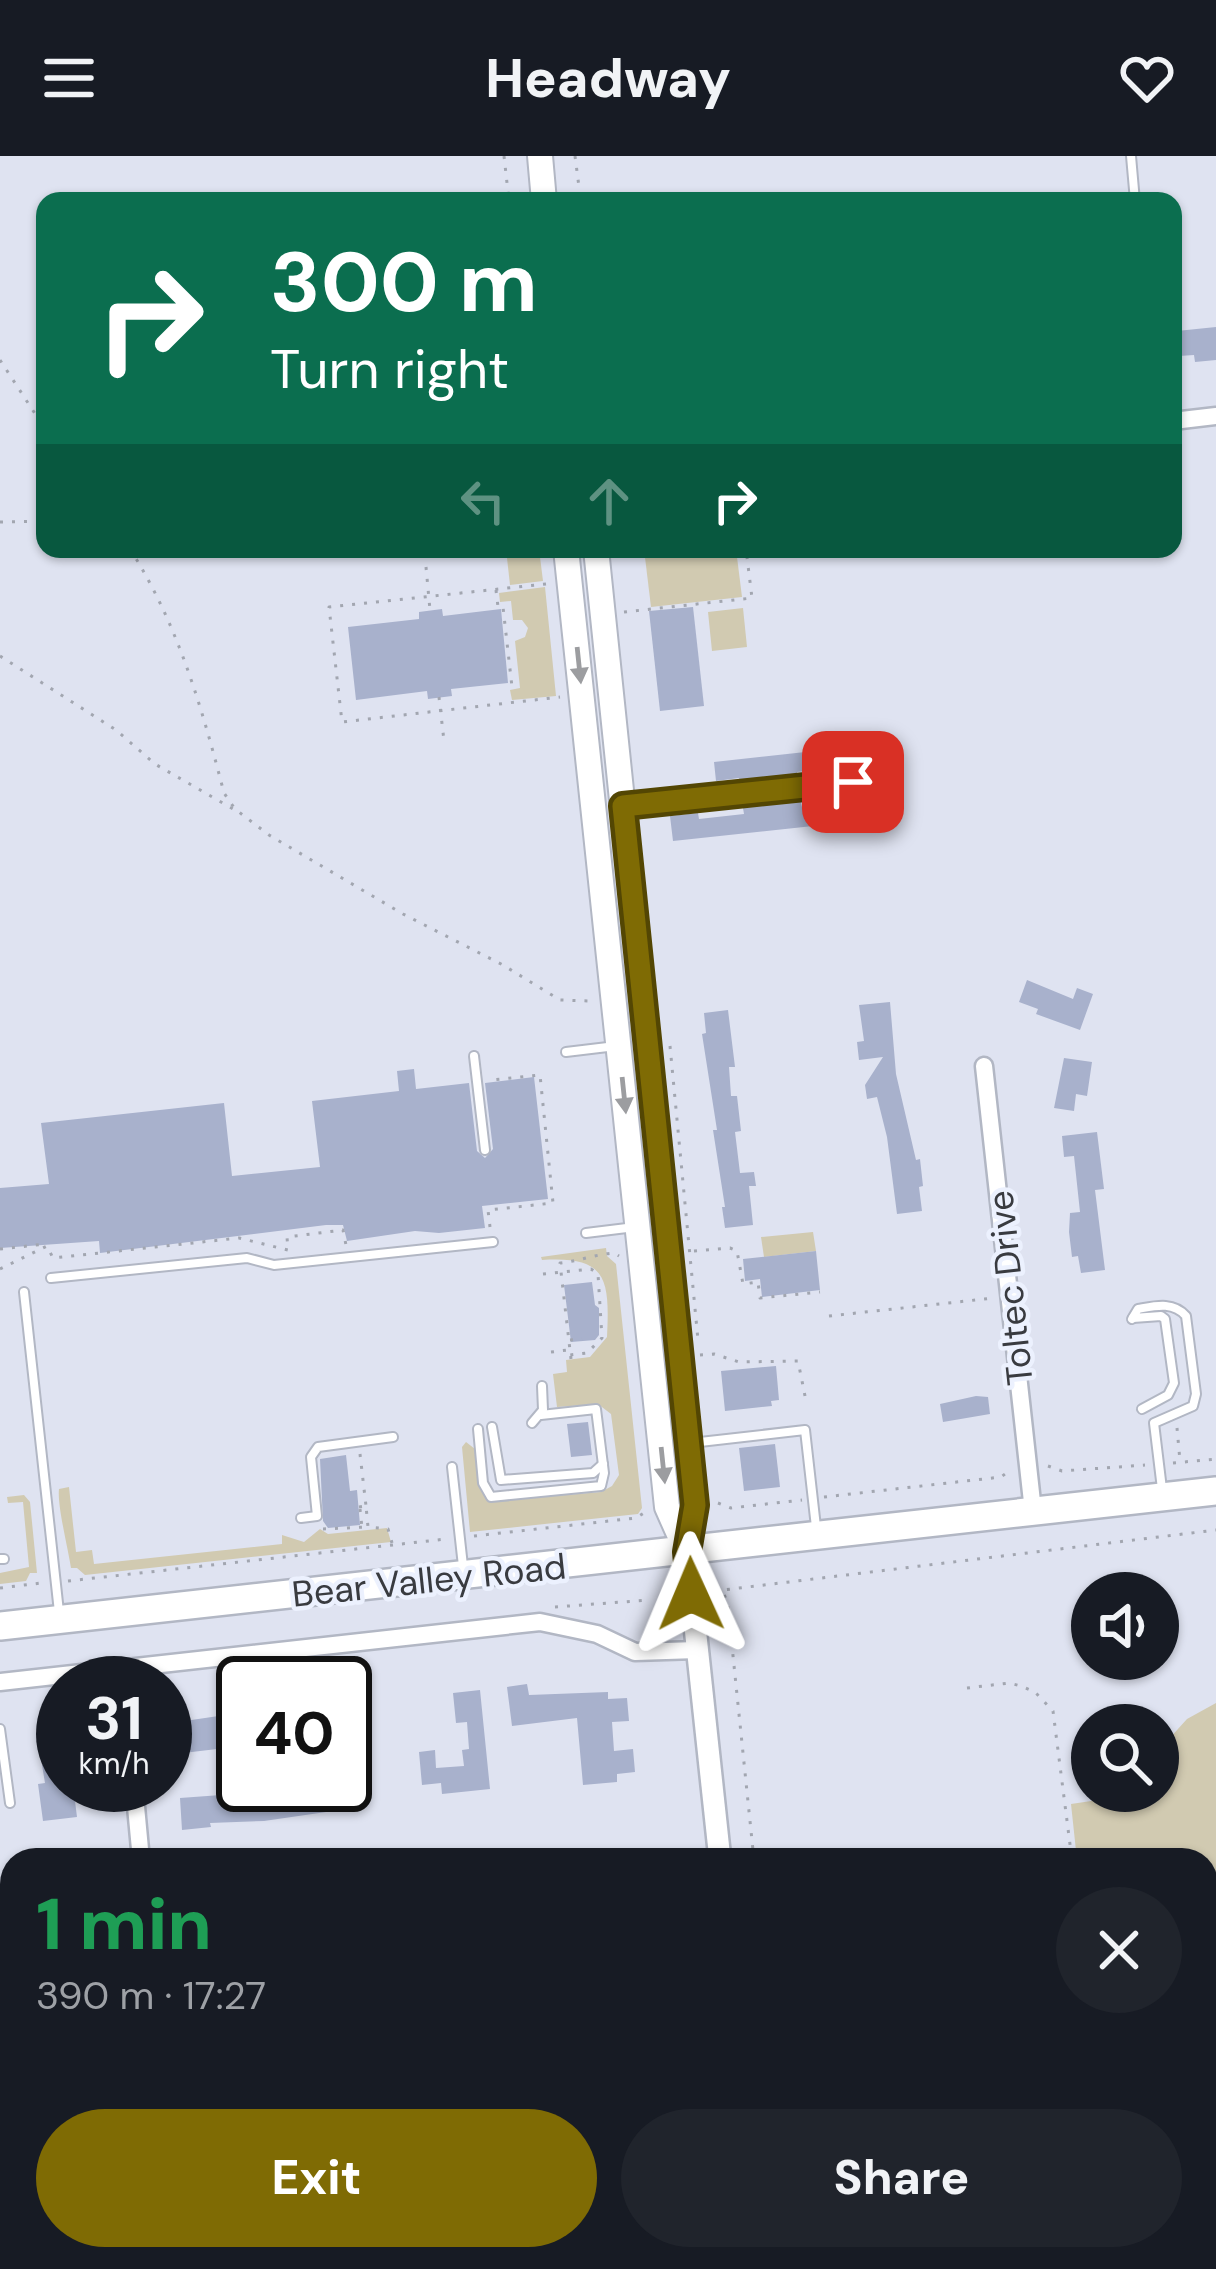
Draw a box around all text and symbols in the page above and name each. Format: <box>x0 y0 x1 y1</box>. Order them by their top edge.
text: Headway <box>485 43 731 114</box>
icon: menu <box>36 45 102 111</box>
icon: heart <box>1114 45 1180 111</box>
text: 300 m <box>270 228 538 337</box>
icon: right <box>72 240 228 396</box>
text: Turn right <box>270 334 509 405</box>
icon: left <box>450 468 516 534</box>
icon: ahead <box>576 468 642 534</box>
icon: right <box>702 468 768 534</box>
one-way arrow <box>569 647 588 684</box>
pin <box>802 731 904 833</box>
icon: arrive <box>820 749 886 815</box>
one-way arrow <box>615 1077 634 1114</box>
street label: Toltec Drive <box>976 1188 1044 1388</box>
one-way arrow <box>653 1446 672 1484</box>
position arrow <box>628 1531 754 1657</box>
street label: Bear Valley Road <box>290 1542 568 1618</box>
map controls <box>1071 1572 1179 1812</box>
button: sound <box>1071 1572 1179 1680</box>
speed limit sign: 40 <box>216 1656 372 1812</box>
text: 31 <box>85 1679 143 1758</box>
button: search <box>1071 1704 1179 1812</box>
text: km/h <box>79 1744 149 1783</box>
text: 1 min <box>36 1878 212 1971</box>
button: close <box>1056 1887 1182 2013</box>
text: 390 m · 17:27 <box>36 1970 266 2021</box>
button: Exit <box>36 2109 597 2247</box>
button: Share <box>621 2109 1182 2247</box>

